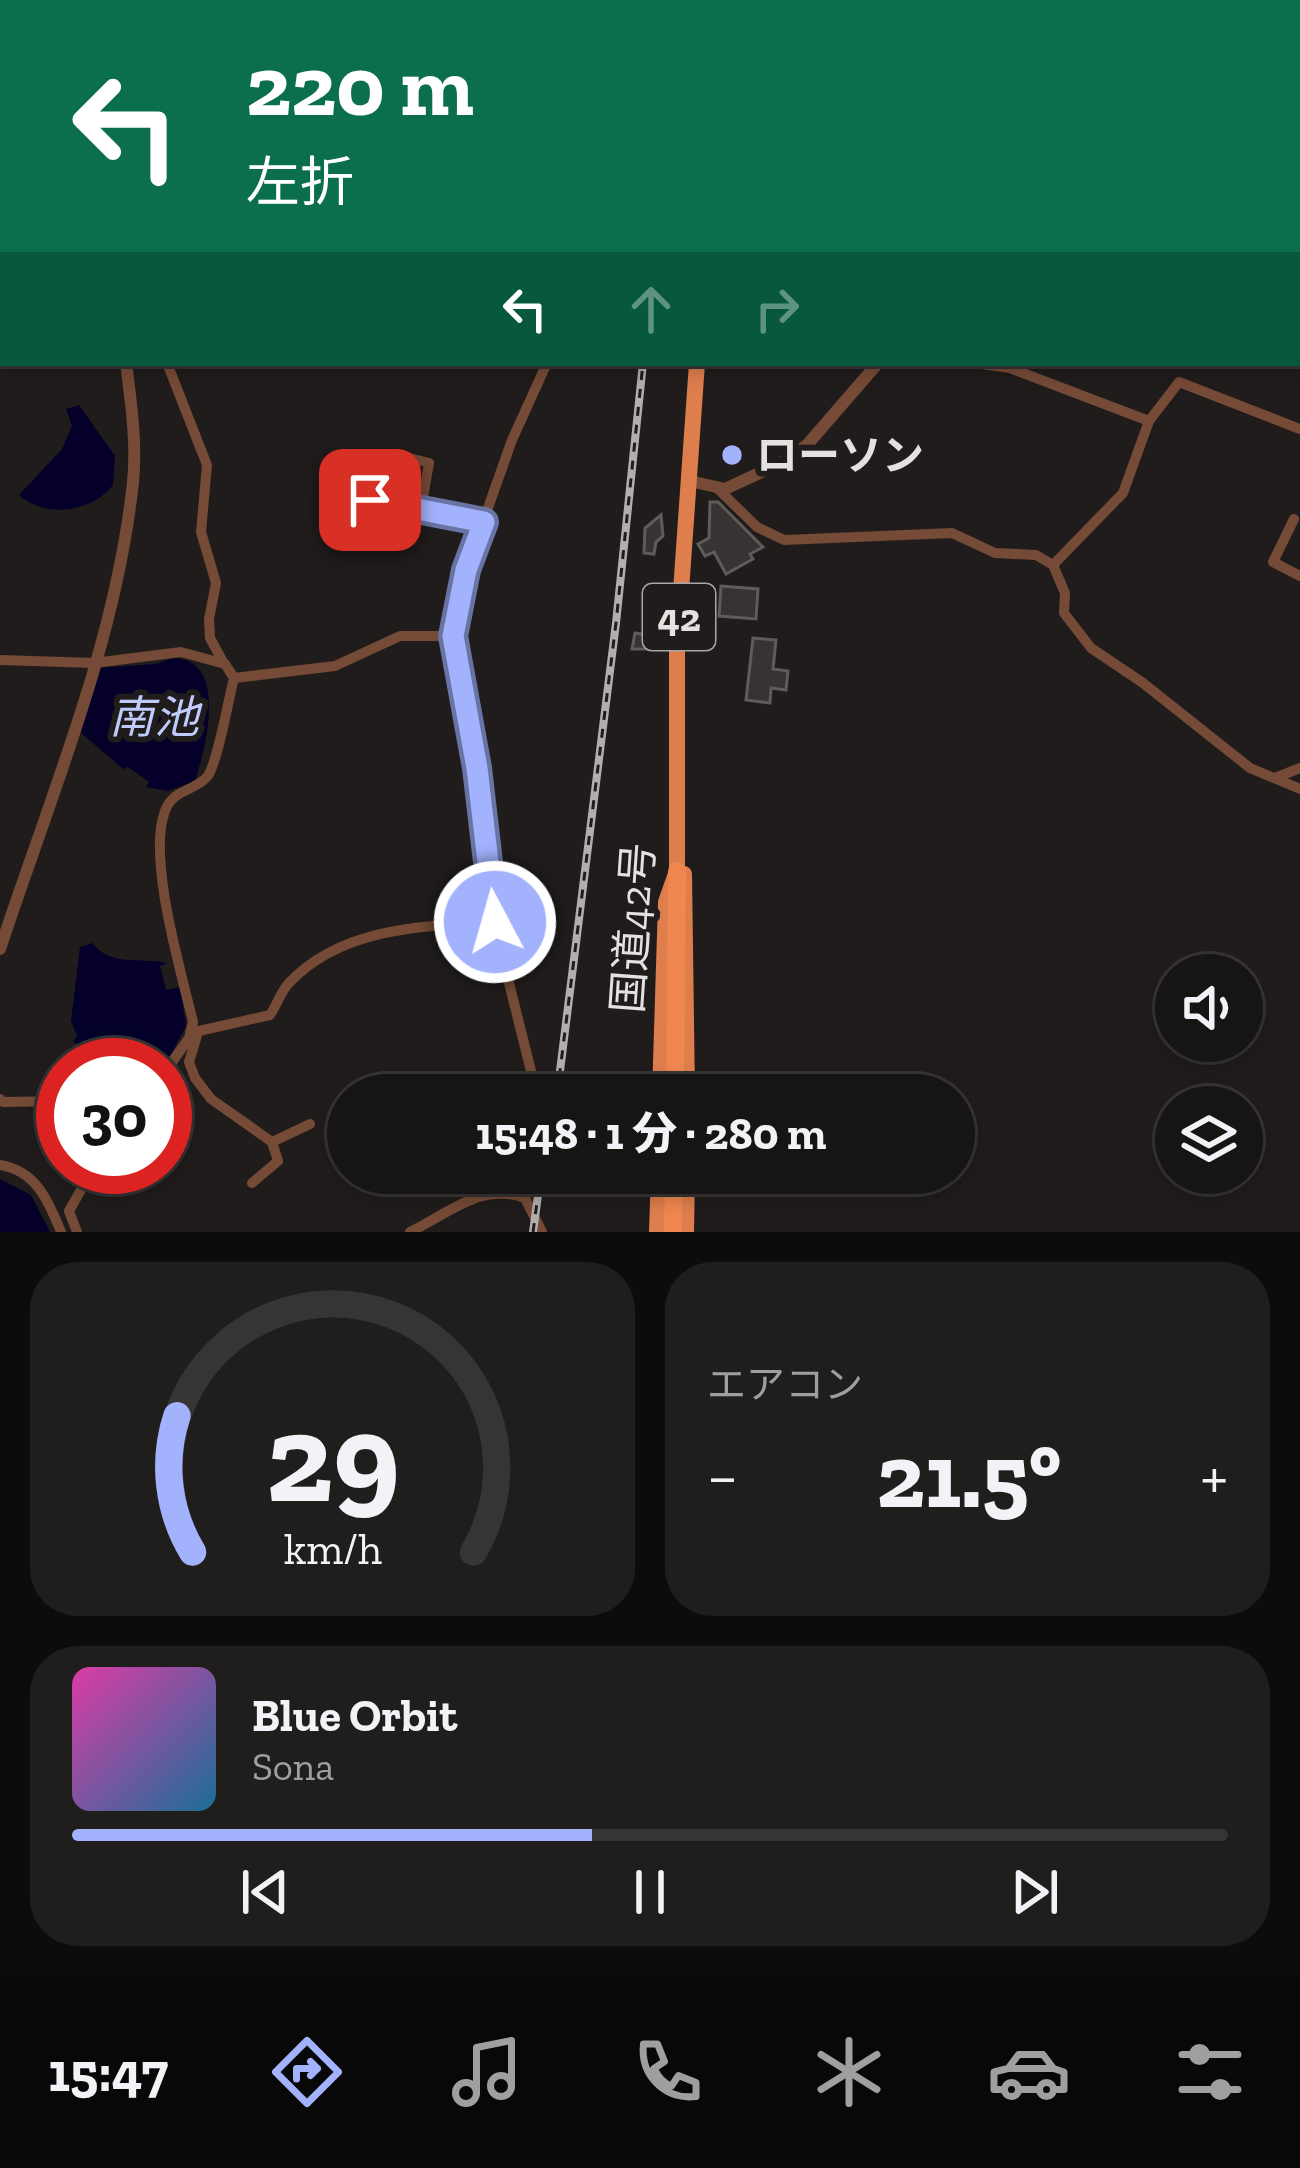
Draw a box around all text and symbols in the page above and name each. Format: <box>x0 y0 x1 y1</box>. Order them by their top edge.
text: 220 m <box>246 36 474 137</box>
icon: left <box>48 48 204 204</box>
text: 左折 <box>246 150 354 215</box>
icon: left <box>492 276 558 342</box>
icon: ahead <box>618 276 684 342</box>
icon: right <box>744 276 810 342</box>
place label: ローソン <box>756 430 924 481</box>
marker: ローソン <box>719 442 745 468</box>
pin <box>319 449 421 551</box>
icon: arrive <box>337 467 403 533</box>
road number: 42 <box>643 584 715 650</box>
water label: 南池 <box>109 691 203 745</box>
street label: 国道42号 <box>602 841 664 1015</box>
position arrow <box>432 859 558 985</box>
map controls <box>1155 954 1263 1194</box>
button: sound <box>1155 954 1263 1062</box>
speed limit sign: 30 <box>36 1038 192 1194</box>
button: layers <box>1155 1086 1263 1194</box>
text: 15:48 · 1 分 · 280 m <box>476 1107 826 1161</box>
text: エアコン <box>707 1361 863 1408</box>
text: 29 <box>266 1383 399 1533</box>
text: 21.5° <box>877 1422 1061 1530</box>
text: − <box>707 1437 738 1516</box>
text: + <box>1200 1437 1228 1516</box>
text: km/h <box>284 1524 381 1575</box>
text: Blue Orbit <box>252 1689 457 1743</box>
text: Sona <box>252 1743 334 1790</box>
icon: previous <box>232 1859 298 1925</box>
icon: pause <box>617 1859 683 1925</box>
icon: next <box>1002 1859 1068 1925</box>
icon: directions <box>265 2030 349 2114</box>
icon: music <box>445 2030 529 2114</box>
icon: phone <box>626 2030 710 2114</box>
icon: climate <box>807 2030 891 2114</box>
icon: car <box>987 2030 1071 2114</box>
icon: filters <box>1168 2030 1252 2114</box>
text: 15:47 <box>48 2040 168 2105</box>

